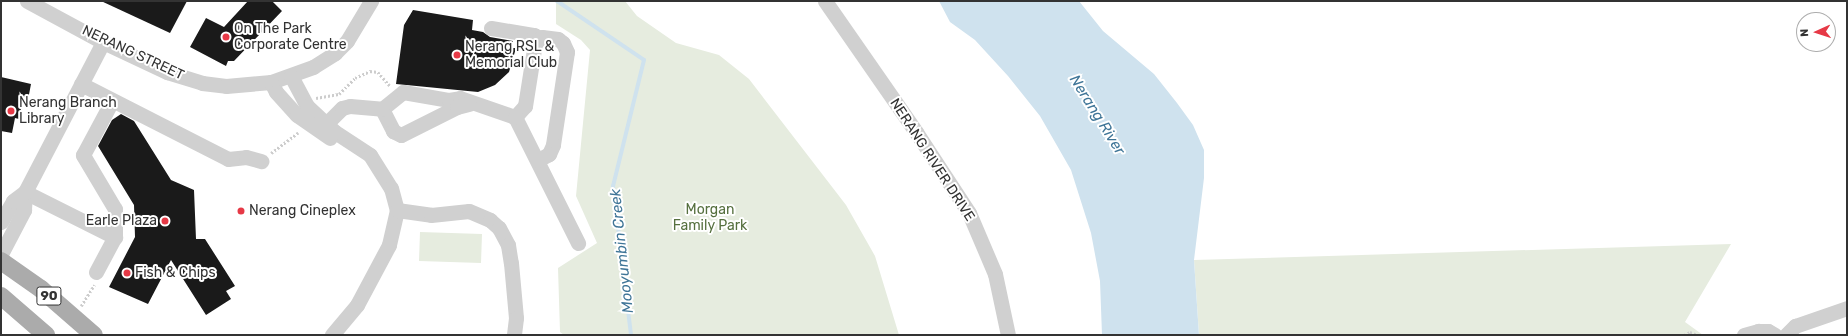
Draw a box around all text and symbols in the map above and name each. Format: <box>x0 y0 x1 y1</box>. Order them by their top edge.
north arrow <box>1796 12 1836 52</box>
place label: On The Park Corporate Centre <box>234 21 347 54</box>
street label: NERANG STREET <box>79 22 187 84</box>
text: N <box>1798 28 1811 37</box>
marker: On The Park Corporate Centre <box>221 32 231 42</box>
place label: Nerang RSL & Memorial Club <box>465 39 557 72</box>
marker: Nerang RSL & Memorial Club <box>452 50 462 60</box>
water label: Nerang River <box>1065 72 1129 158</box>
place label: Nerang Branch Library <box>19 95 117 128</box>
street label: NERANG RIVER DRIVE <box>886 95 978 225</box>
marker: Nerang Branch Library <box>6 106 16 116</box>
water label: Mooyumbin Creek <box>607 188 637 314</box>
park label: Morgan Family Park <box>672 202 748 234</box>
place label: Nerang Cineplex <box>249 203 356 219</box>
marker: Nerang Cineplex <box>236 206 246 216</box>
place label: Earle Plaza <box>86 213 157 229</box>
marker: Earle Plaza <box>160 216 170 226</box>
place label: Fish & Chips <box>135 265 216 281</box>
marker: Fish & Chips <box>122 268 132 278</box>
road number: 90 <box>36 285 62 307</box>

